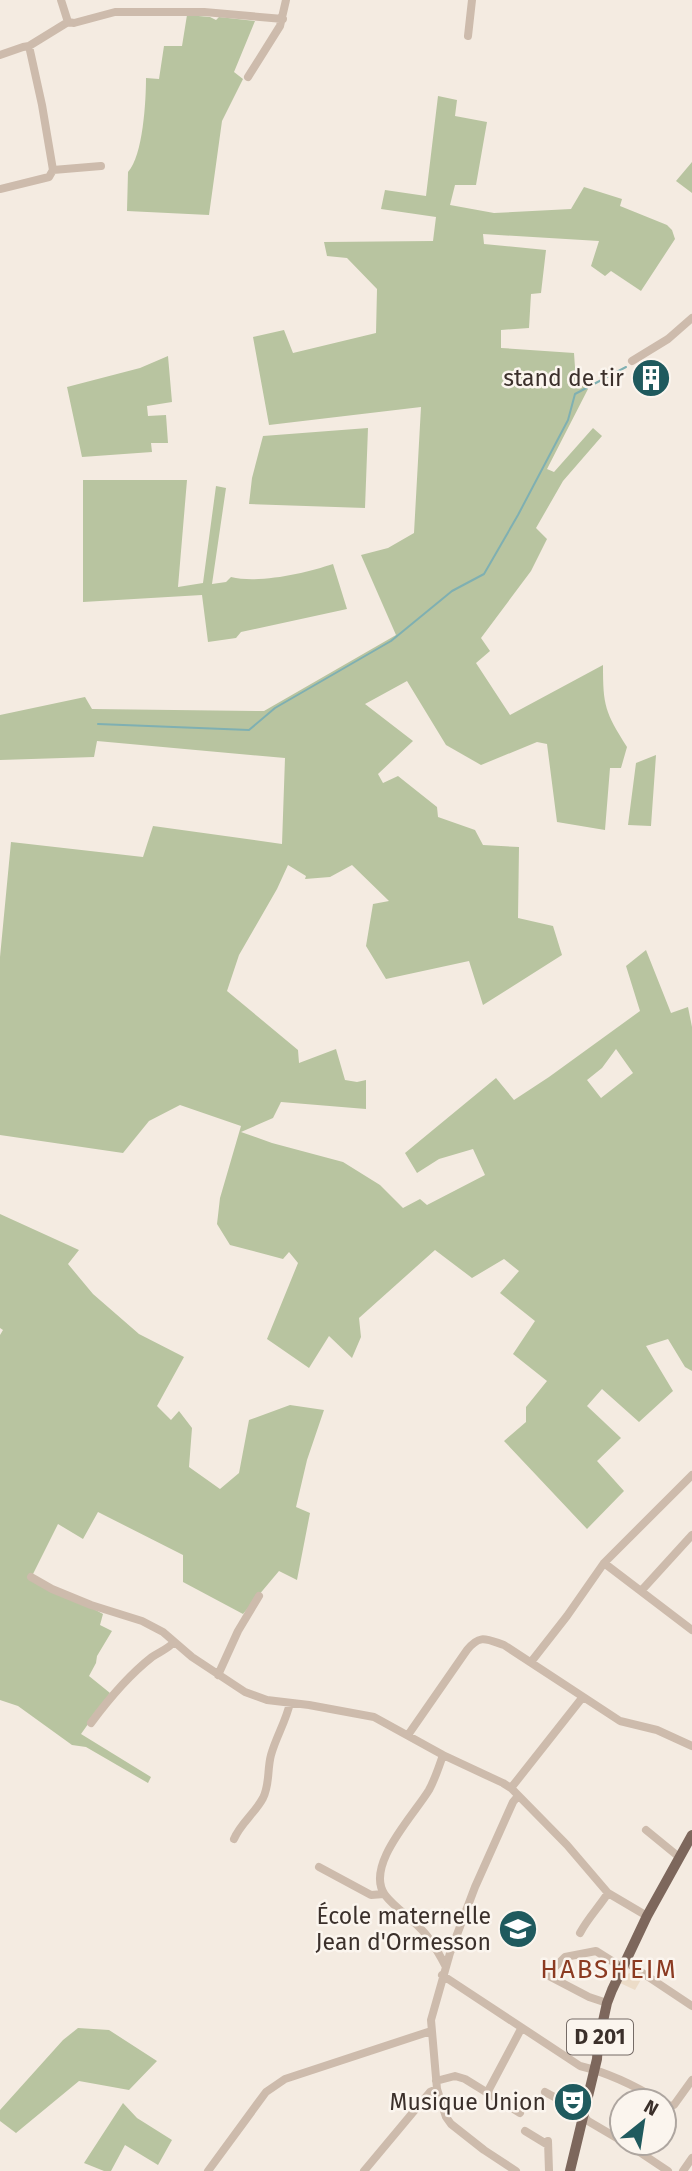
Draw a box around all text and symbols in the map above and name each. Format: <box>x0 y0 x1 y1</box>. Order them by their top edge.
building icon: stand de tir <box>630 357 672 399</box>
place label: stand de tir <box>503 364 624 392</box>
place label: École maternelle Jean d'Ormesson <box>316 1901 491 1956</box>
school or university icon: École maternelle Jean d'Ormesson <box>497 1908 539 1950</box>
district label: HABSHEIM <box>540 1954 678 1985</box>
road number: D 201 <box>567 2020 633 2054</box>
theatre icon: Musique Union <box>552 2081 594 2123</box>
north arrow <box>608 2087 678 2157</box>
place label: Musique Union <box>390 2088 546 2116</box>
text: N <box>640 2095 662 2121</box>

